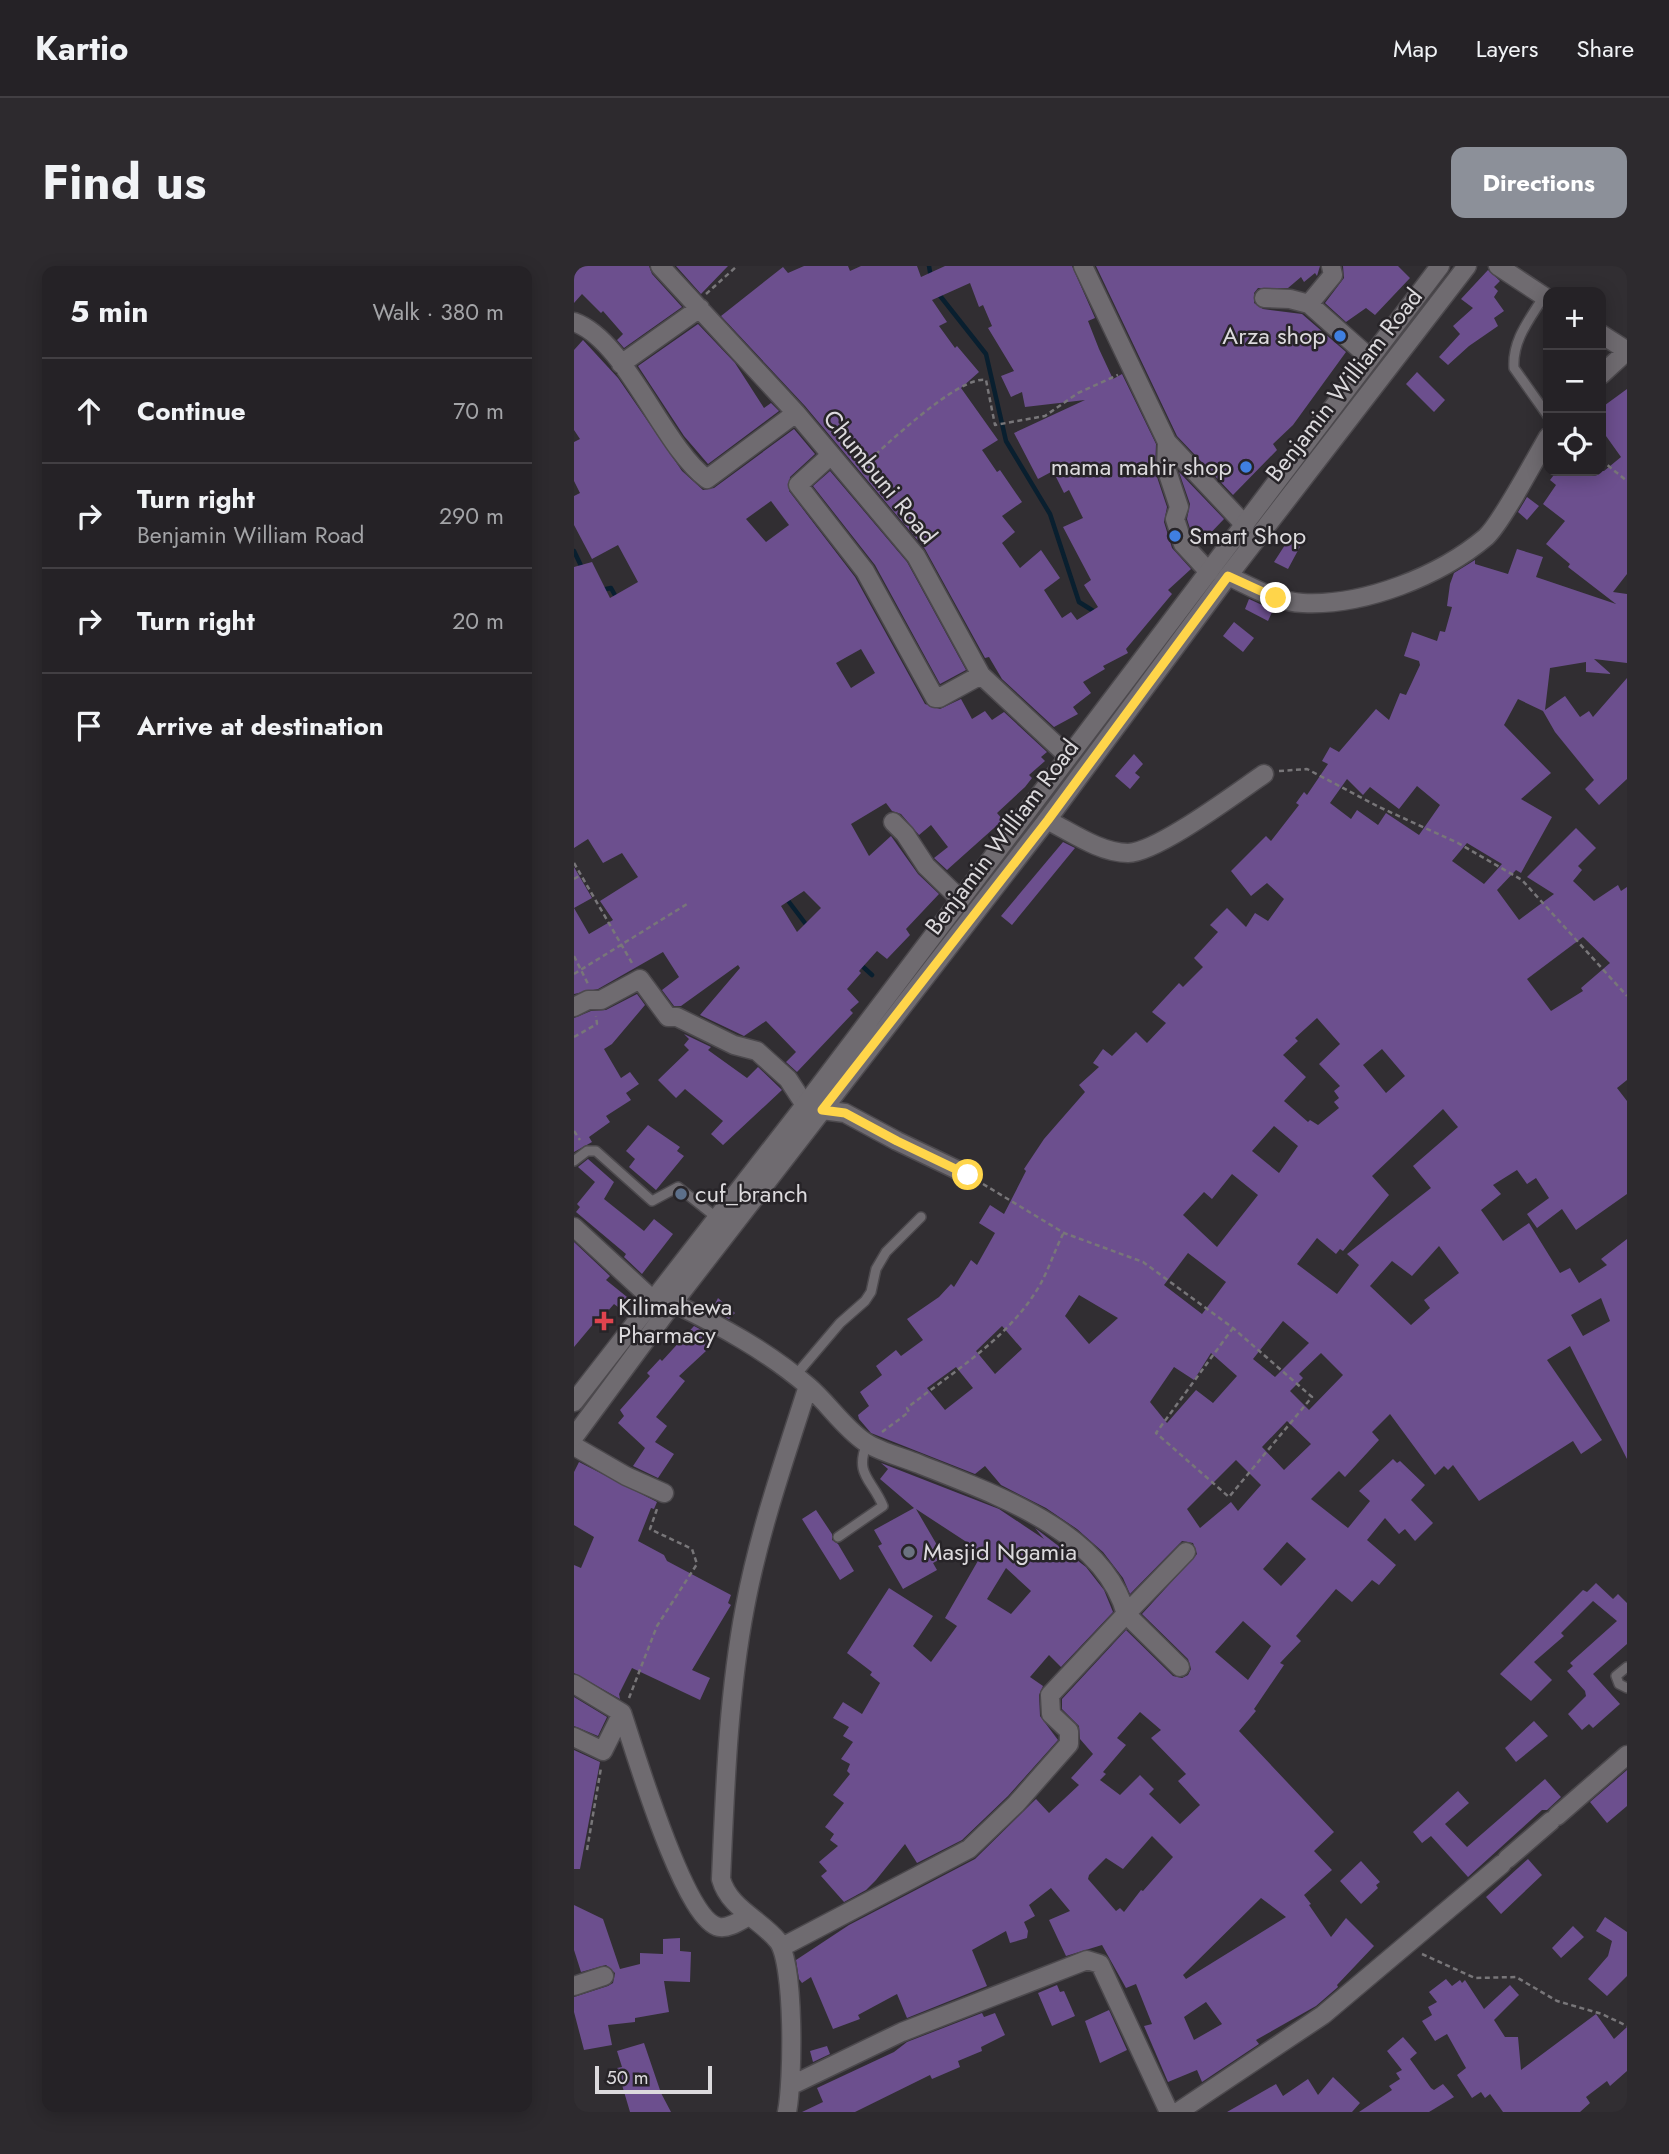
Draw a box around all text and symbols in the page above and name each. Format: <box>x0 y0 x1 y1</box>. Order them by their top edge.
text: Kartio <box>35 25 129 72</box>
text: Map <box>1393 31 1438 66</box>
text: Layers <box>1476 31 1538 66</box>
text: Share <box>1576 31 1634 66</box>
text: Find us <box>42 147 206 217</box>
button: Directions <box>1451 147 1627 218</box>
street label: Benjamin William Road <box>1257 280 1430 489</box>
map controls <box>1543 287 1606 476</box>
button: + <box>1543 287 1606 350</box>
text: 5 min <box>70 290 148 333</box>
text: Walk · 380 m <box>373 295 504 329</box>
place label: Arza shop <box>1222 318 1326 353</box>
marker: Arza shop <box>1332 328 1348 344</box>
button: − <box>1543 350 1606 413</box>
icon: ahead <box>70 392 108 430</box>
text: Continue <box>137 392 246 430</box>
text: 70 m <box>453 394 504 428</box>
street label: Chumbuni Road <box>815 402 946 552</box>
button: locate <box>1543 413 1606 476</box>
place label: mama mahir shop <box>1051 449 1232 484</box>
marker: mama mahir shop <box>1238 459 1254 475</box>
text: Turn right <box>137 480 255 518</box>
icon: right <box>70 497 108 535</box>
text: 290 m <box>439 499 504 533</box>
text: Benjamin William Road <box>137 518 364 552</box>
place label: Smart Shop <box>1189 518 1306 553</box>
marker: Smart Shop <box>1167 528 1183 544</box>
route end <box>1260 582 1291 613</box>
icon: right <box>70 602 108 640</box>
text: Turn right <box>137 602 255 640</box>
text: 20 m <box>452 604 504 638</box>
icon: arrive <box>70 707 108 745</box>
text: Arrive at destination <box>137 707 384 745</box>
street label: Benjamin William Road <box>916 731 1087 942</box>
route start <box>952 1159 983 1190</box>
place label: cuf_branch <box>695 1176 808 1211</box>
marker: cuf_branch <box>673 1186 689 1202</box>
place label: Kilimahewa Pharmacy <box>618 1289 732 1352</box>
marker: Kilimahewa Pharmacy <box>596 1313 612 1329</box>
place label: Masjid Ngamia <box>923 1534 1077 1569</box>
marker: Masjid Ngamia <box>901 1544 917 1560</box>
scale bar <box>595 2063 712 2095</box>
text: 50 m <box>606 2064 649 2091</box>

